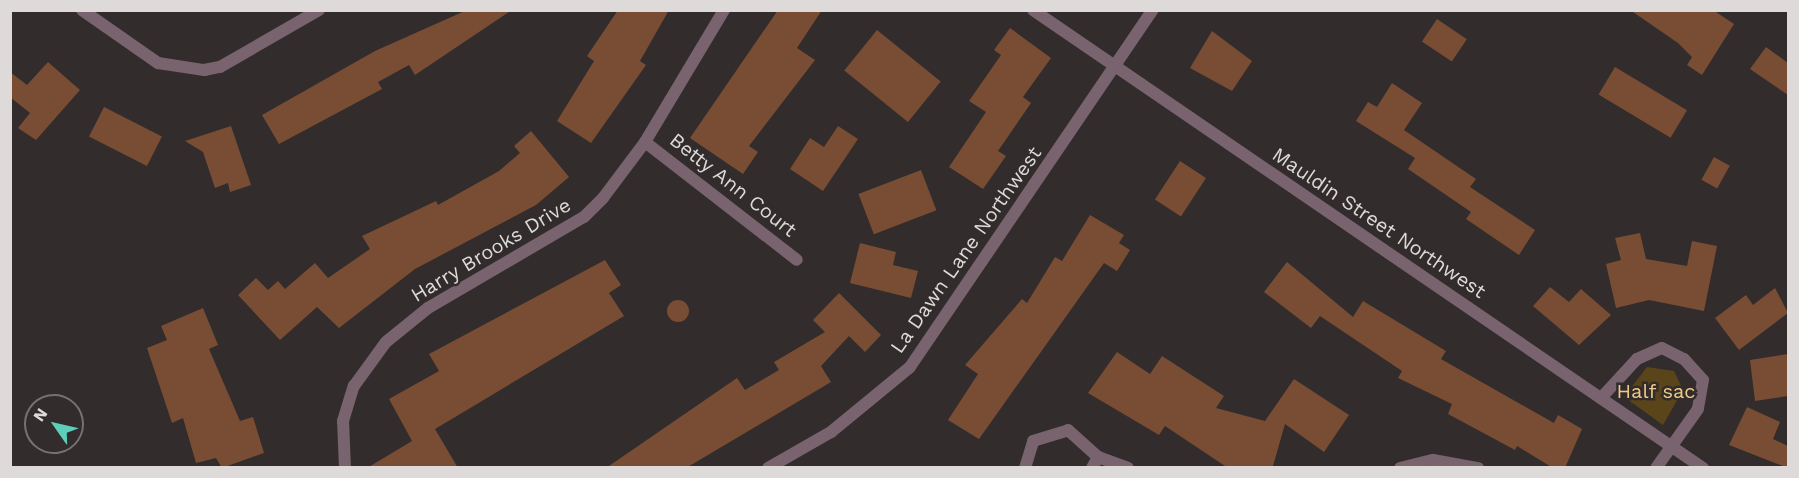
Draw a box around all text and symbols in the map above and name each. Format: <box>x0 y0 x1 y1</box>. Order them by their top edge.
street label: Betty Ann Court <box>664 128 802 242</box>
street label: La Dawn Lane Northwest <box>885 142 1047 358</box>
street label: Mauldin Street Northwest <box>1268 142 1490 304</box>
street label: Harry Brooks Drive <box>407 193 575 307</box>
park label: Half sac <box>1616 379 1696 403</box>
north arrow <box>24 394 84 454</box>
text: N <box>29 405 52 425</box>

